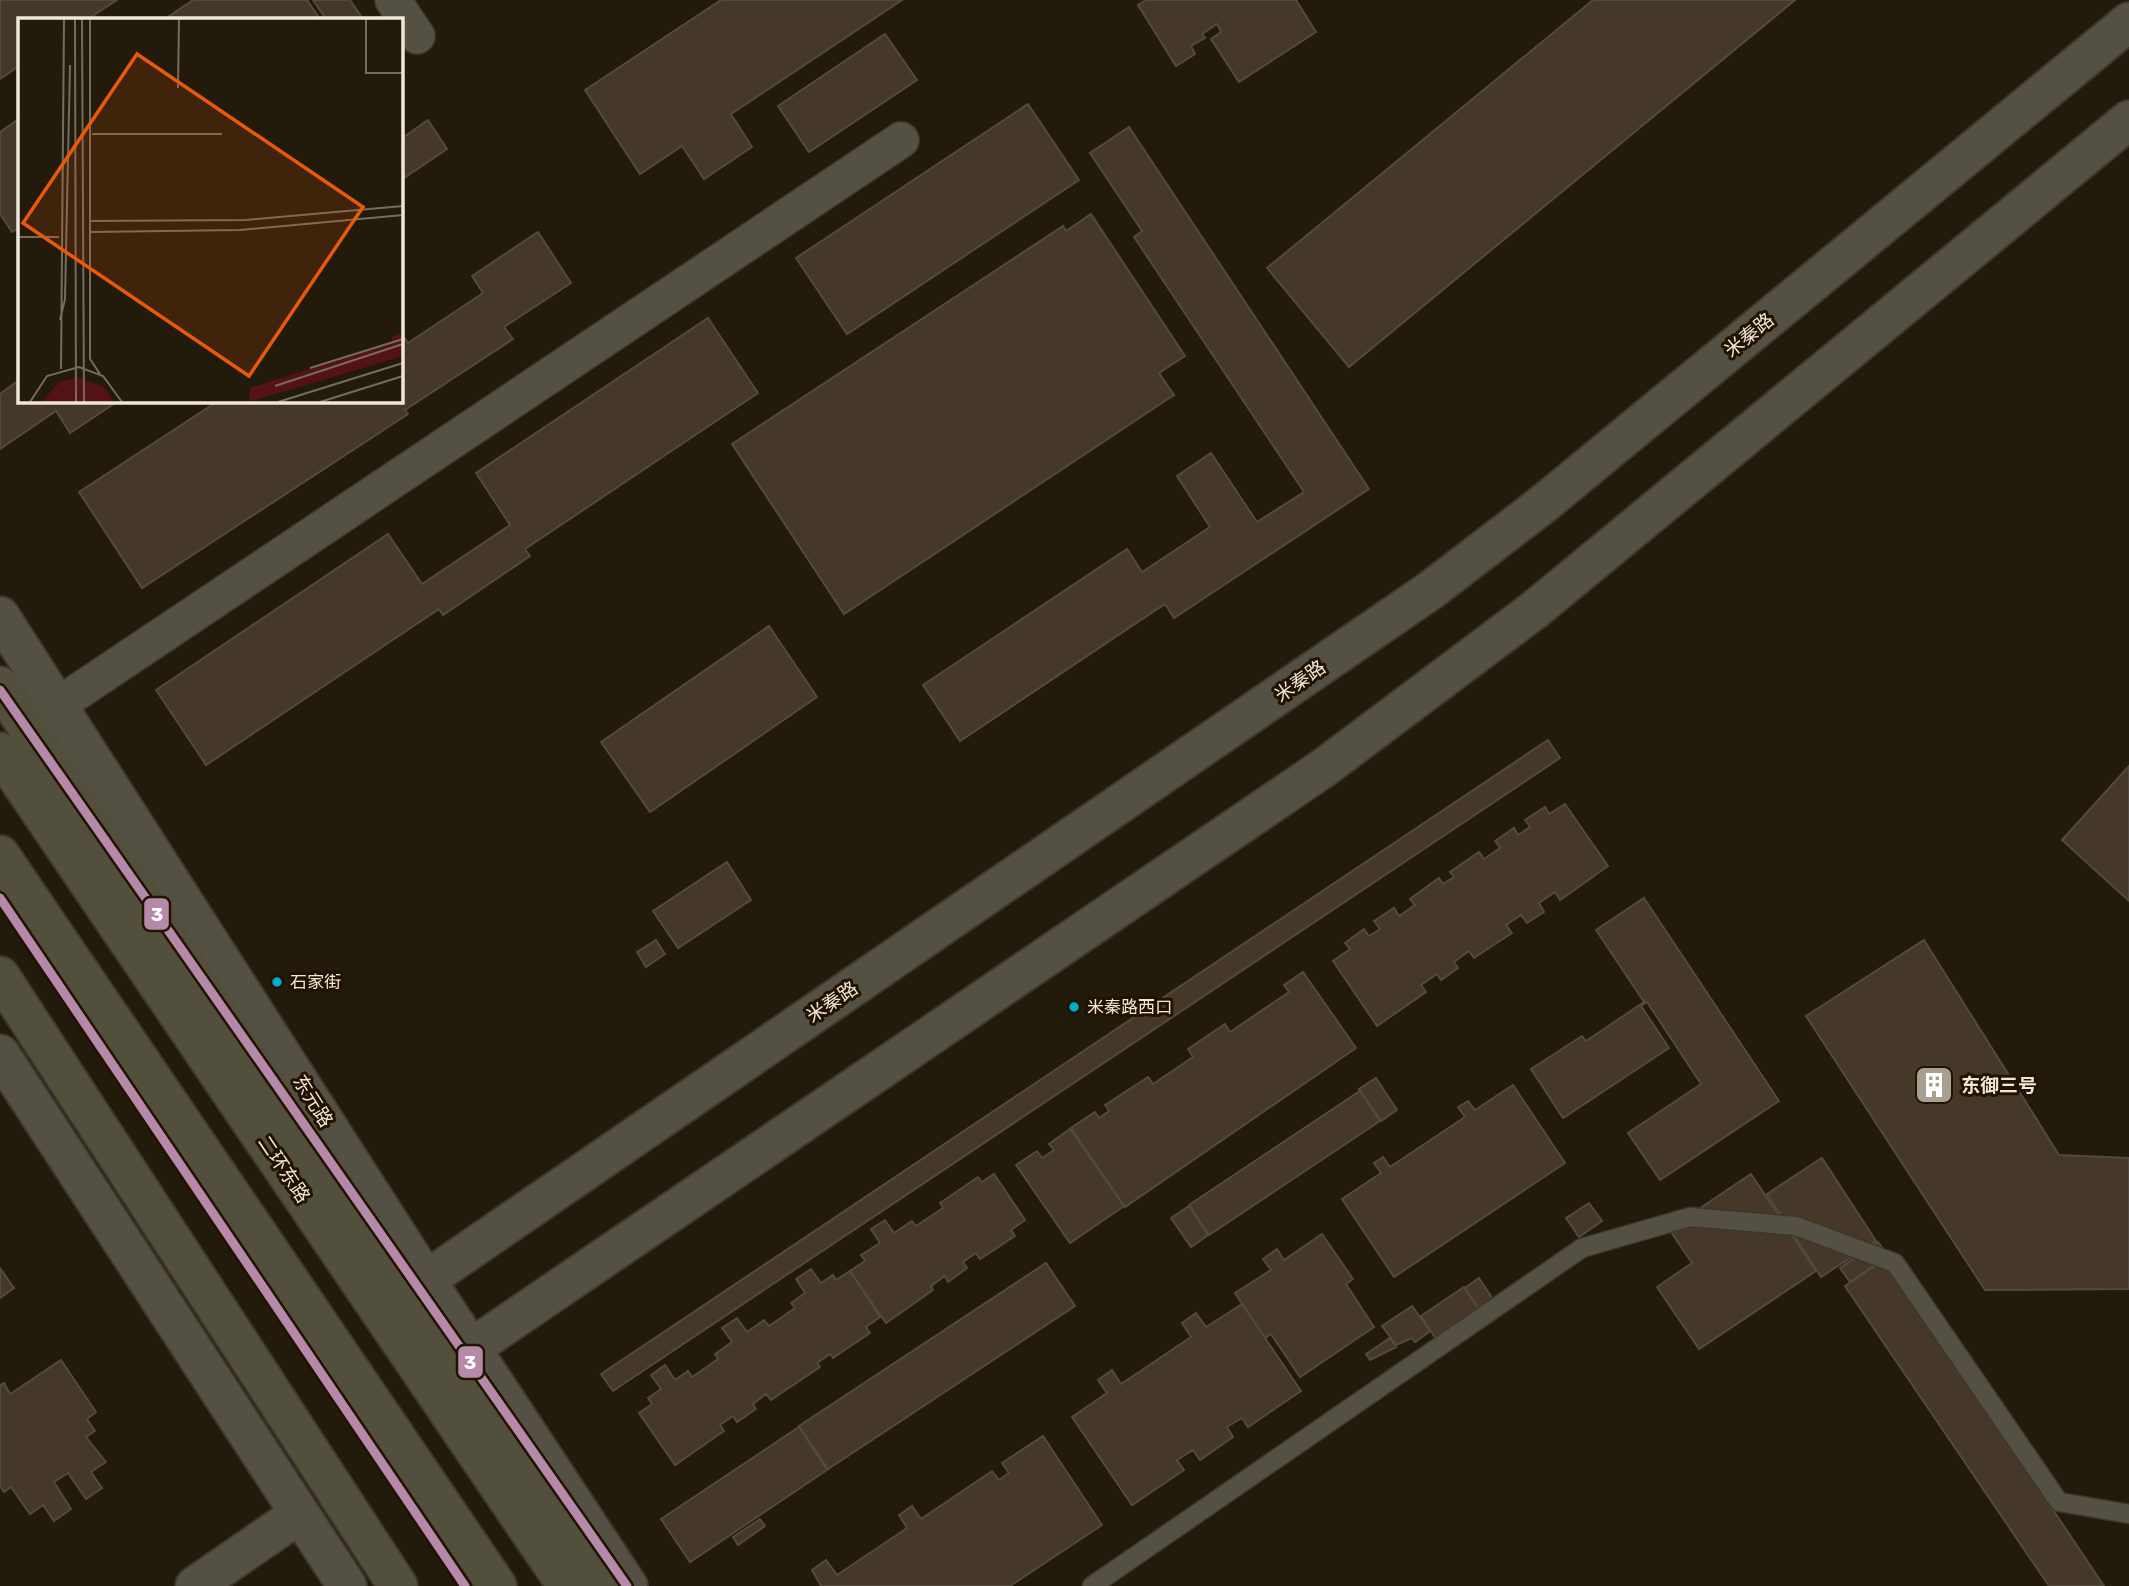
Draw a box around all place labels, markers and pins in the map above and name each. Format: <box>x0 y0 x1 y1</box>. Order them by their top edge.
place label: 石家街 <box>290 972 341 992</box>
marker: 石家街 <box>270 975 284 989</box>
place label: 米秦路西口 <box>1087 997 1172 1017</box>
marker: 米秦路西口 <box>1067 1000 1081 1014</box>
building icon: 东御三号 <box>1913 1064 1955 1106</box>
place label: 东御三号 <box>1961 1074 2037 1097</box>

